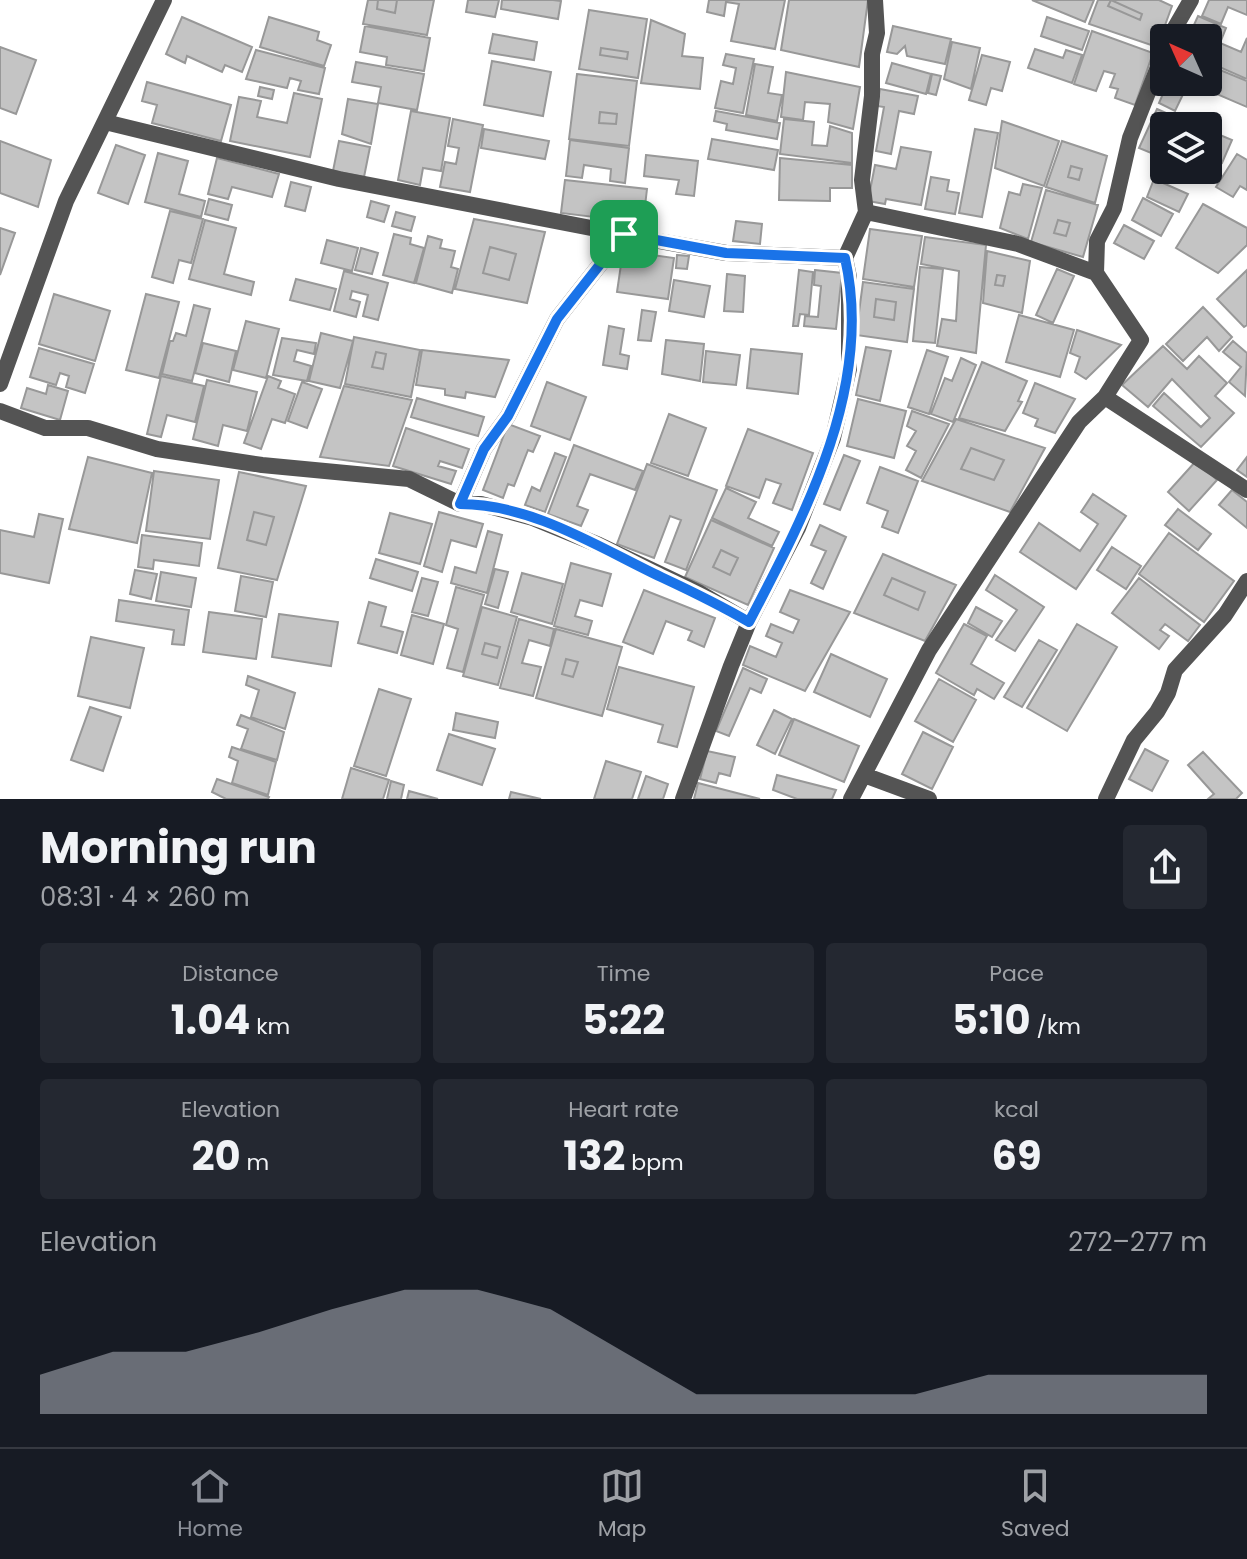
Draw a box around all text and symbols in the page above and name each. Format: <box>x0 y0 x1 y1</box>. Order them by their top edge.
north arrow <box>1150 24 1222 96</box>
map controls <box>1150 24 1222 184</box>
button: layers <box>1150 112 1222 184</box>
pin <box>590 200 658 268</box>
icon: arrive <box>602 212 646 256</box>
text: Morning run <box>40 817 317 878</box>
button: share <box>1123 825 1207 909</box>
text: 08:31 · 4 × 260 m <box>40 879 250 915</box>
text: Distance <box>182 958 279 989</box>
text: Time <box>597 958 650 989</box>
text: Pace <box>989 958 1044 989</box>
text: 1.04 <box>171 992 250 1048</box>
text: 5:22 <box>582 992 665 1048</box>
text: 5:10 <box>952 992 1031 1048</box>
text: km <box>250 1011 290 1042</box>
text: /km <box>1031 1011 1081 1042</box>
text: Elevation <box>181 1094 280 1125</box>
text: Heart rate <box>568 1094 679 1125</box>
text: kcal <box>994 1094 1039 1125</box>
text: 20 <box>192 1128 241 1184</box>
text: 132 <box>563 1128 625 1184</box>
text: 69 <box>991 1128 1042 1184</box>
text: m <box>241 1147 269 1178</box>
text: bpm <box>625 1147 684 1178</box>
text: Elevation <box>40 1224 157 1260</box>
text: 272–277 m <box>1068 1224 1207 1260</box>
tab: Home <box>177 1464 243 1545</box>
tab: Map <box>598 1464 646 1545</box>
tab: Saved <box>1001 1464 1070 1545</box>

